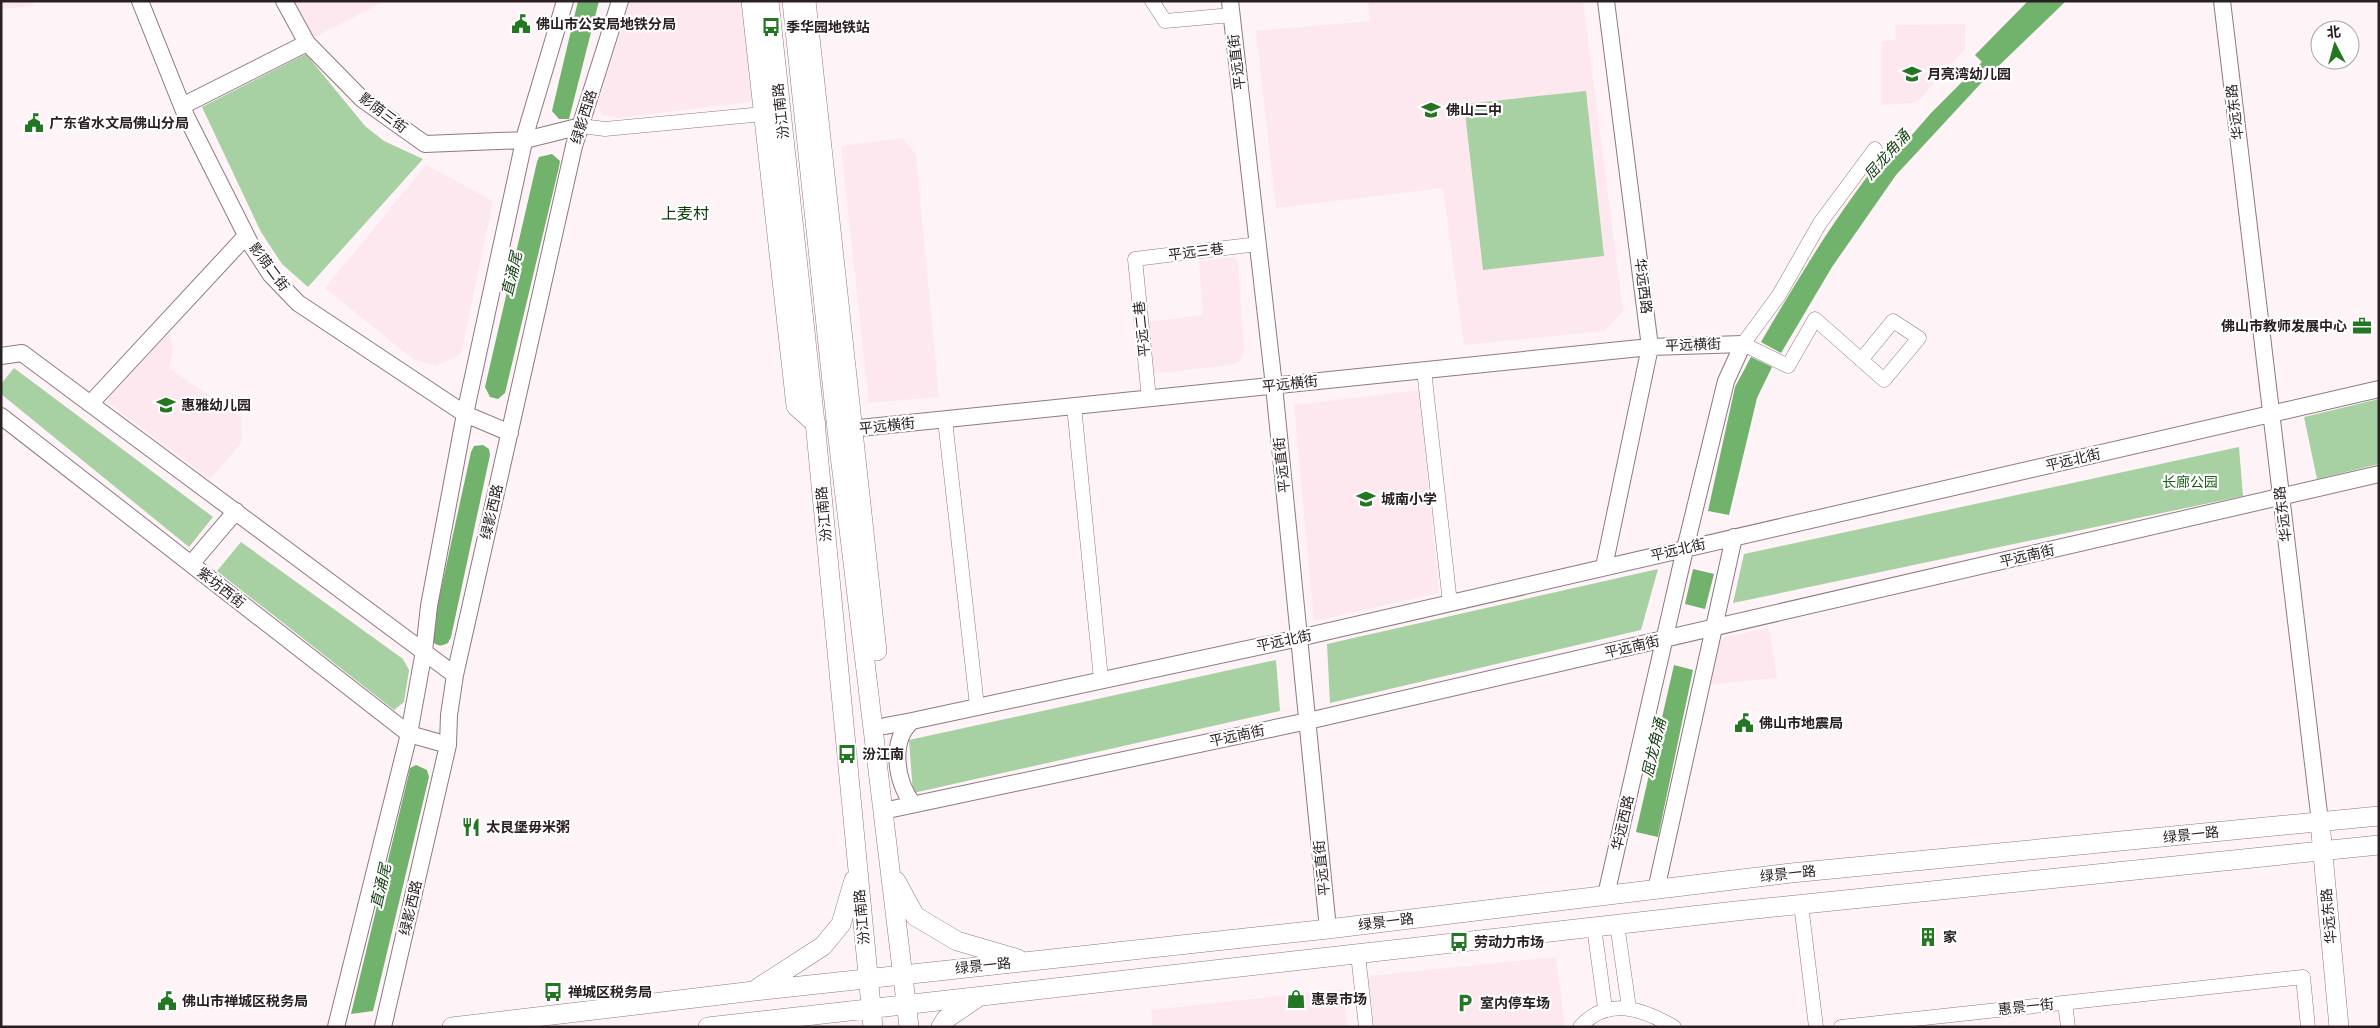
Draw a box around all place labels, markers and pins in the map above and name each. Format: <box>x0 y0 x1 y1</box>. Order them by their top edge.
public building icon: 佛山市公安局地铁分局 <box>510 13 532 35</box>
place label: 佛山市公安局地铁分局 <box>536 16 676 33</box>
bus stop icon: 季华园地铁站 <box>760 16 782 38</box>
place label: 季华园地铁站 <box>786 19 870 36</box>
school or university icon: 月亮湾幼儿园 <box>1901 63 1923 85</box>
place label: 月亮湾幼儿园 <box>1927 66 2011 83</box>
school or university icon: 佛山二中 <box>1420 99 1442 121</box>
place label: 佛山二中 <box>1446 102 1502 119</box>
public building icon: 广东省水文局佛山分局 <box>23 112 45 134</box>
place label: 广东省水文局佛山分局 <box>49 115 189 132</box>
office icon: 佛山市教师发展中心 <box>2351 315 2373 337</box>
place label: 佛山市教师发展中心 <box>2221 318 2347 335</box>
school or university icon: 惠雅幼儿园 <box>155 394 177 416</box>
place label: 惠雅幼儿园 <box>181 397 251 414</box>
school or university icon: 城南小学 <box>1355 488 1377 510</box>
place label: 城南小学 <box>1381 491 1437 508</box>
public building icon: 佛山市地震局 <box>1733 712 1755 734</box>
place label: 佛山市地震局 <box>1759 715 1843 732</box>
bus stop icon: 汾江南 <box>836 743 858 765</box>
place label: 汾江南 <box>862 746 904 763</box>
restaurant icon: 太艮堡毋米粥 <box>460 816 482 838</box>
place label: 太艮堡毋米粥 <box>486 819 570 836</box>
building icon: 家 <box>1917 926 1939 948</box>
place label: 家 <box>1943 929 1957 946</box>
bus stop icon: 劳动力市场 <box>1448 931 1470 953</box>
place label: 劳动力市场 <box>1474 934 1544 951</box>
bus stop icon: 禅城区税务局 <box>542 981 564 1003</box>
place label: 禅城区税务局 <box>568 984 652 1001</box>
shop icon: 惠景市场 <box>1285 988 1307 1010</box>
public building icon: 佛山市禅城区税务局 <box>156 990 178 1012</box>
place label: 惠景市场 <box>1311 991 1367 1008</box>
parking icon: 室内停车场 <box>1454 992 1476 1014</box>
place label: 佛山市禅城区税务局 <box>182 993 308 1010</box>
place label: 室内停车场 <box>1480 995 1550 1012</box>

